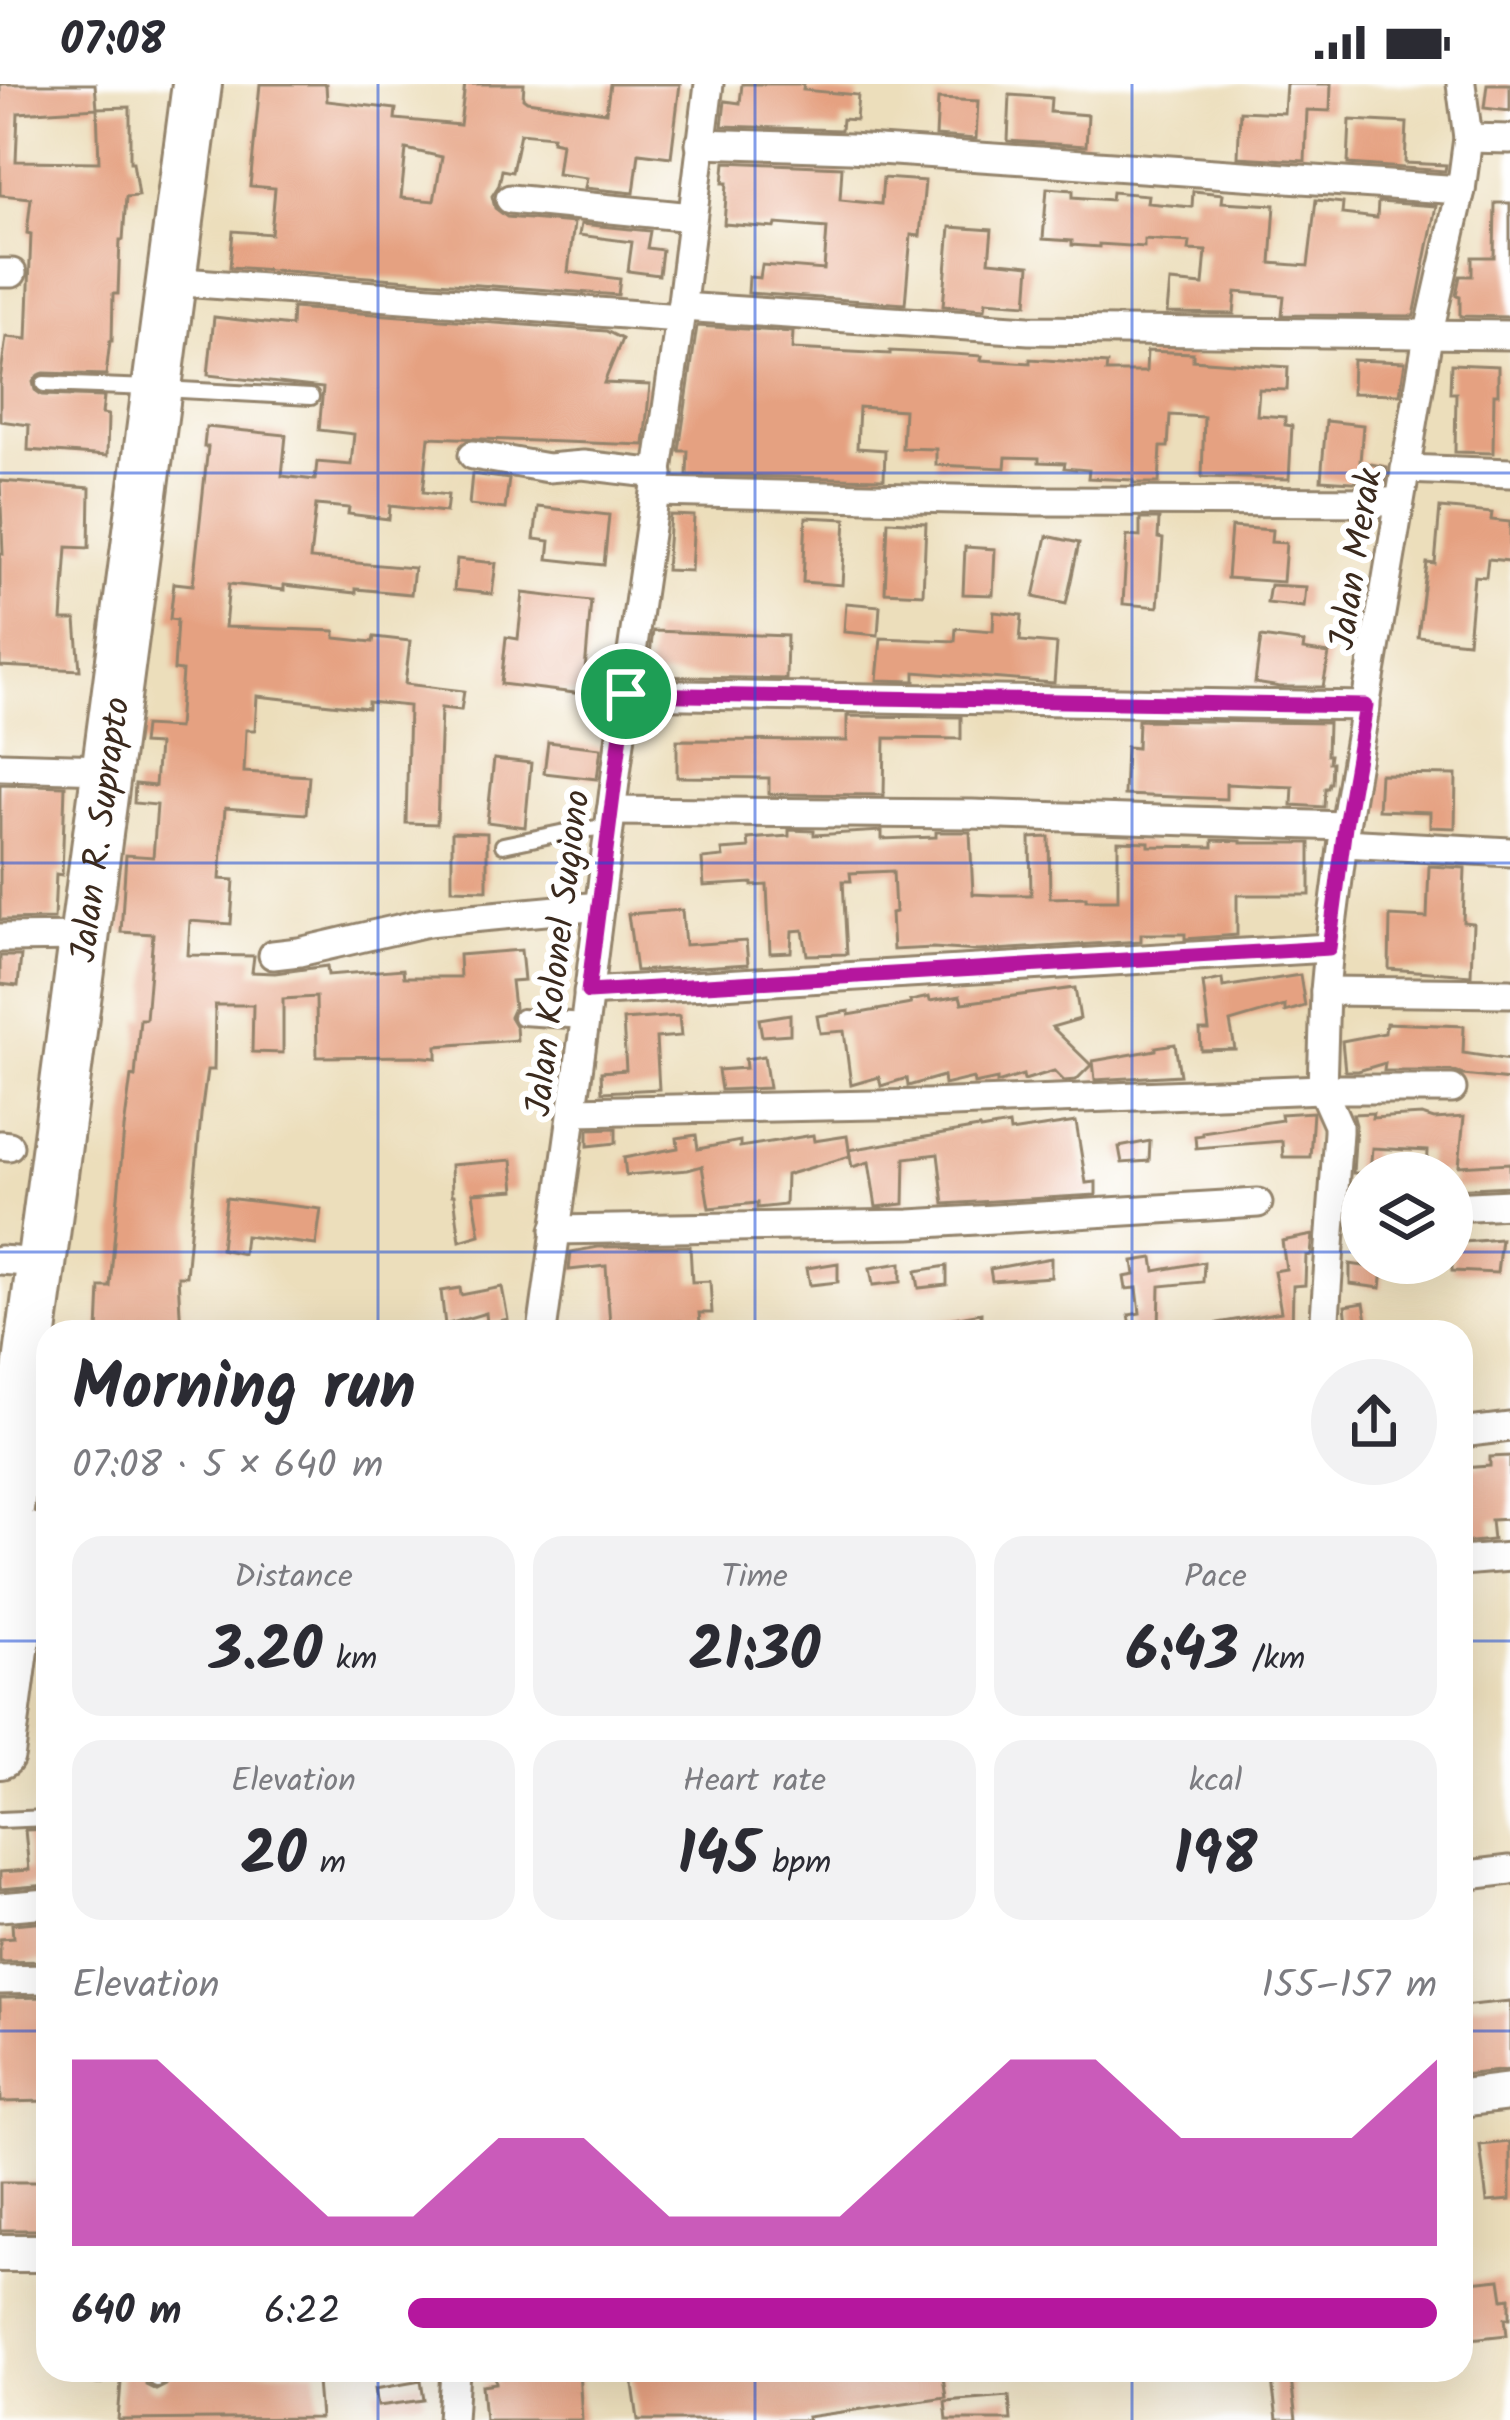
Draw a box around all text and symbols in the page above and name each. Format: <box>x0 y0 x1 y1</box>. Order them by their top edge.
text: 07:08 <box>60 6 165 78</box>
street label: Jalan Merak <box>1315 463 1400 655</box>
pin <box>575 643 677 745</box>
icon: arrive <box>593 661 659 727</box>
street label: Jalan R. Suprapto <box>56 694 148 966</box>
street label: Jalan Kolonel Sugiono <box>511 787 608 1120</box>
map controls <box>1341 1152 1473 1284</box>
button: layers <box>1341 1152 1473 1284</box>
text: Morning run <box>72 1338 416 1443</box>
button: share <box>1311 1359 1437 1485</box>
text: 07:08 · 5 × 640 m <box>72 1436 383 1498</box>
text: Distance <box>234 1552 353 1605</box>
text: Time <box>721 1552 788 1605</box>
text: Pace <box>1184 1552 1247 1605</box>
text: 3.20 <box>210 1605 322 1701</box>
text: 21:30 <box>689 1605 820 1701</box>
text: 6:43 <box>1126 1605 1239 1701</box>
text: km <box>322 1634 377 1687</box>
text: /km <box>1239 1634 1305 1687</box>
text: Elevation <box>231 1756 356 1809</box>
text: Heart rate <box>683 1756 826 1809</box>
text: kcal <box>1189 1756 1242 1809</box>
text: 20 <box>241 1809 307 1905</box>
text: 145 <box>678 1809 759 1905</box>
text: 198 <box>1174 1809 1257 1905</box>
text: m <box>307 1838 346 1891</box>
text: bpm <box>759 1838 831 1891</box>
text: Elevation <box>72 1956 220 2018</box>
text: 155–157 m <box>1261 1956 1437 2018</box>
text: 640 m <box>72 2282 181 2344</box>
text: 6:22 <box>264 2282 341 2344</box>

